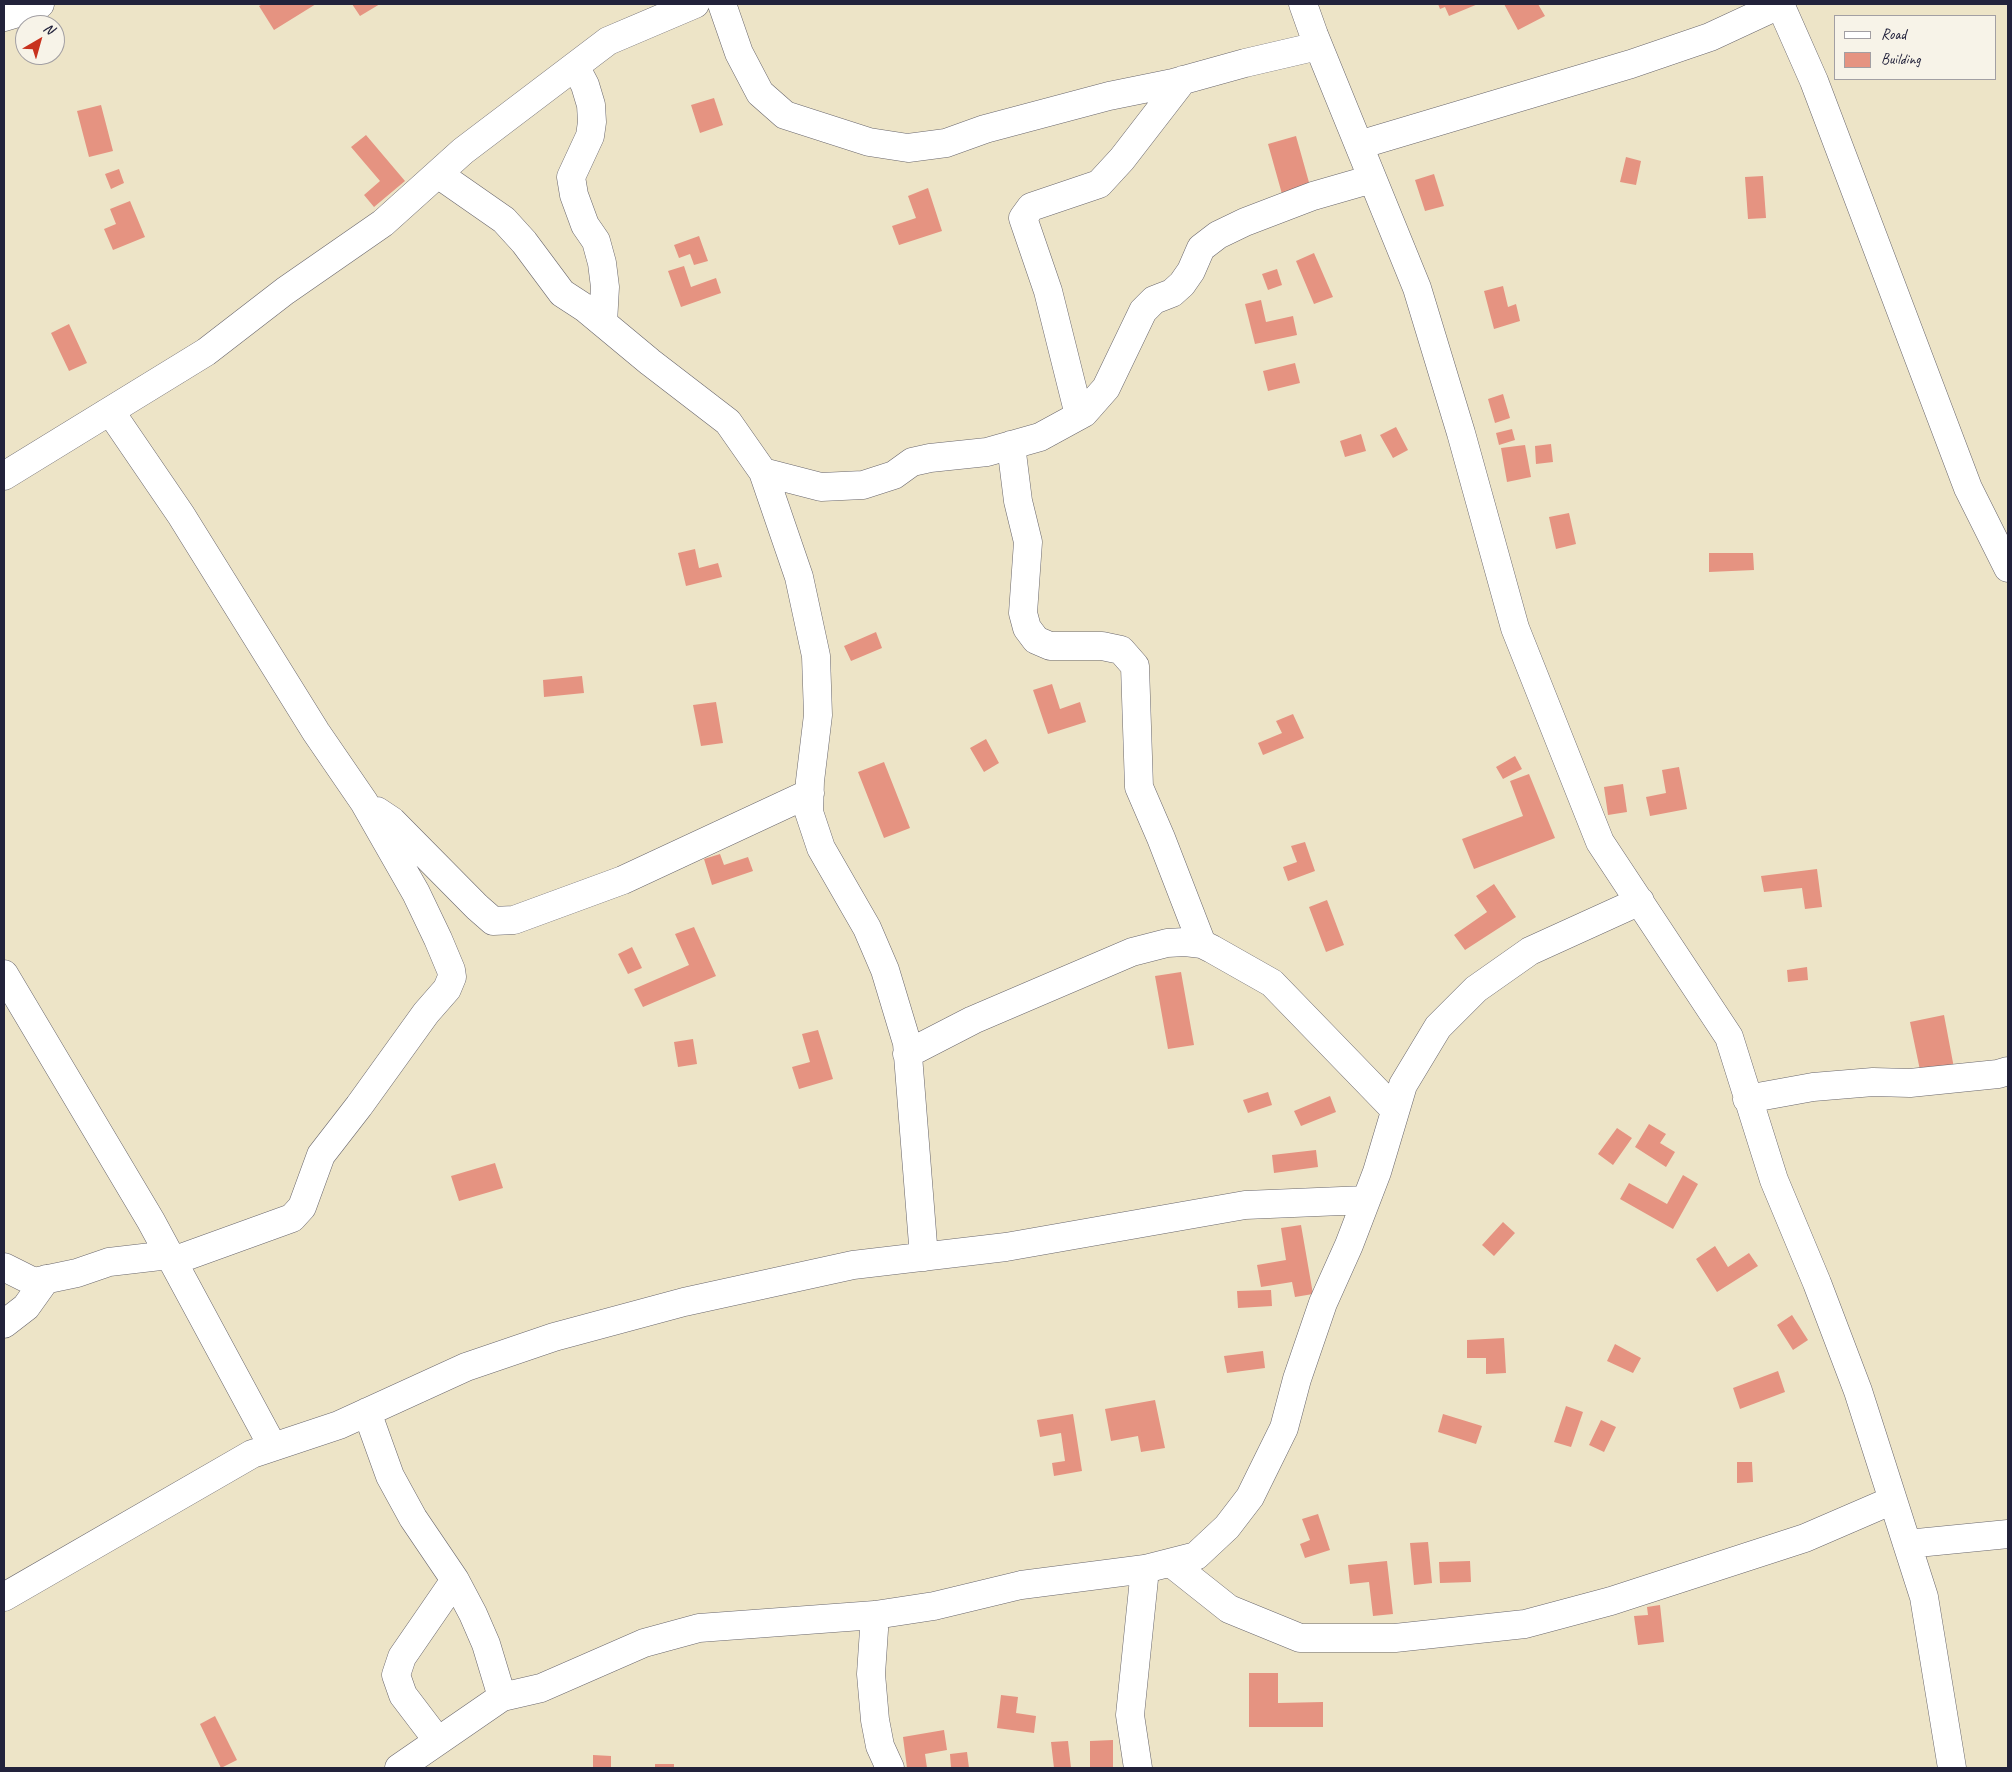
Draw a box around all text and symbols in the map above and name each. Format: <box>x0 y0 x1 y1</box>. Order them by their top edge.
north arrow <box>15 15 65 65</box>
legend <box>1834 15 1997 80</box>
text: N <box>40 19 58 38</box>
text: Road <box>1881 25 1906 44</box>
text: Building <box>1881 50 1920 69</box>

